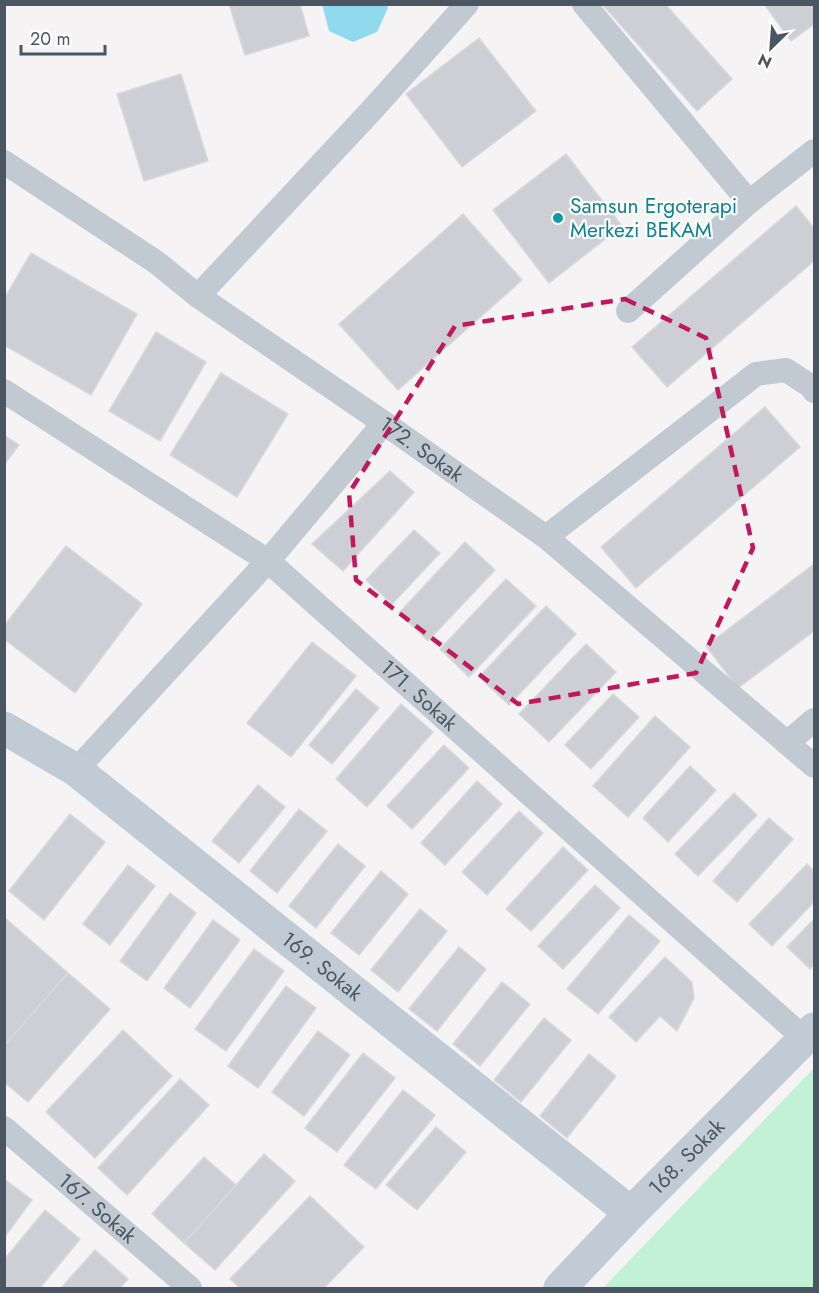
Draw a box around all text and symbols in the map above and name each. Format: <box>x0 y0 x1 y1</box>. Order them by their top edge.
scale bar <box>21 18 105 56</box>
north arrow <box>741 18 801 78</box>
text: 20 m <box>30 26 70 52</box>
text: N <box>754 48 775 74</box>
place label: Samsun Ergoterapi Merkezi BEKAM <box>570 191 737 245</box>
marker: Samsun Ergoterapi Merkezi BEKAM <box>551 211 565 225</box>
street label: 172. Sokak <box>373 409 470 490</box>
street label: 171. Sokak <box>374 653 465 738</box>
street label: 169. Sokak <box>275 924 370 1009</box>
street label: 168. Sokak <box>642 1112 732 1202</box>
street label: 167. Sokak <box>52 1166 144 1251</box>

